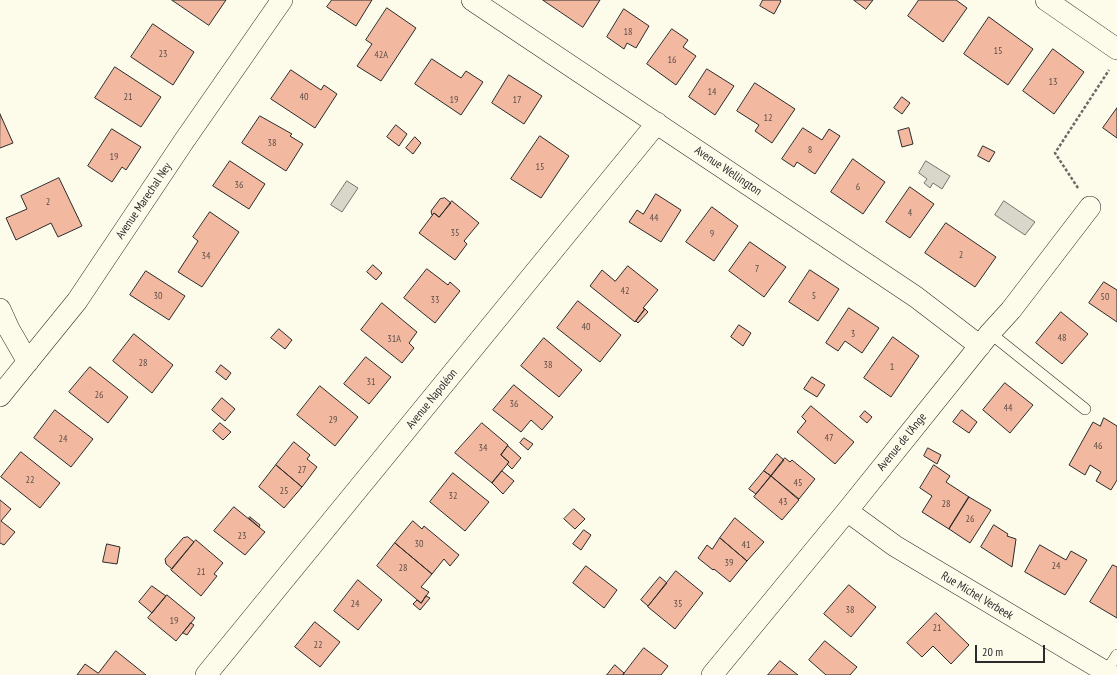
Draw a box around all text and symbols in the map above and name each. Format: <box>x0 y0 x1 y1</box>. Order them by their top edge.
house number: 18 <box>624 26 632 38</box>
house number: 15 <box>994 45 1002 57</box>
house number: 23 <box>159 48 167 60</box>
house number: 42A <box>374 49 388 61</box>
house number: 16 <box>668 54 676 66</box>
house number: 13 <box>1049 76 1057 88</box>
house number: 14 <box>708 86 716 98</box>
house number: 21 <box>124 91 132 103</box>
house number: 40 <box>300 91 308 103</box>
house number: 19 <box>450 94 458 106</box>
house number: 17 <box>513 94 521 106</box>
house number: 12 <box>764 112 772 124</box>
house number: 38 <box>268 137 276 149</box>
street label: Avenue Wellington <box>692 143 764 199</box>
house number: 8 <box>808 144 812 156</box>
house number: 19 <box>110 151 118 163</box>
street label: Avenue Marechal Ney <box>113 160 175 242</box>
house number: 15 <box>536 161 544 173</box>
house number: 36 <box>235 179 243 191</box>
house number: 6 <box>856 181 860 193</box>
house number: 2 <box>46 196 50 208</box>
house number: 4 <box>908 207 912 219</box>
house number: 44 <box>650 212 658 224</box>
house number: 35 <box>451 227 459 239</box>
house number: 9 <box>710 228 714 240</box>
house number: 2 <box>959 249 963 261</box>
house number: 34 <box>202 250 210 262</box>
house number: 7 <box>755 263 759 275</box>
house number: 42 <box>621 285 629 297</box>
house number: 30 <box>154 290 162 302</box>
house number: 5 <box>812 290 816 302</box>
house number: 50 <box>1101 291 1109 303</box>
house number: 33 <box>431 294 439 306</box>
house number: 40 <box>582 321 590 333</box>
house number: 3 <box>851 328 855 340</box>
house number: 48 <box>1058 332 1066 344</box>
house number: 31A <box>387 333 401 345</box>
house number: 28 <box>139 357 147 369</box>
house number: 38 <box>544 359 552 371</box>
house number: 1 <box>890 361 894 373</box>
street label: Avenue Napoléon <box>404 366 460 432</box>
house number: 31 <box>367 376 375 388</box>
house number: 26 <box>95 389 103 401</box>
house number: 36 <box>510 398 518 410</box>
house number: 44 <box>1004 402 1012 414</box>
street label: Avenue de l'Ange <box>874 410 930 474</box>
house number: 29 <box>329 414 337 426</box>
house number: 47 <box>825 432 833 444</box>
house number: 24 <box>59 433 67 445</box>
house number: 46 <box>1094 440 1102 452</box>
house number: 34 <box>479 442 487 454</box>
house number: 27 <box>298 464 306 476</box>
house number: 22 <box>26 474 34 486</box>
house number: 45 <box>794 477 802 489</box>
house number: 25 <box>280 485 288 497</box>
house number: 32 <box>449 490 457 502</box>
house number: 43 <box>779 496 787 508</box>
house number: 28 <box>942 498 950 510</box>
house number: 26 <box>966 513 974 525</box>
house number: 23 <box>238 530 246 542</box>
house number: 30 <box>415 538 423 550</box>
house number: 41 <box>742 539 750 551</box>
house number: 39 <box>725 557 733 569</box>
house number: 24 <box>1052 560 1060 572</box>
house number: 28 <box>399 562 407 574</box>
house number: 21 <box>197 566 205 578</box>
street label: Rue Michel Verbeek <box>938 569 1016 623</box>
house number: 24 <box>351 598 359 610</box>
house number: 35 <box>674 598 682 610</box>
house number: 38 <box>846 604 854 616</box>
house number: 19 <box>170 615 178 627</box>
house number: 21 <box>933 622 941 634</box>
scale bar <box>977 637 1047 663</box>
house number: 22 <box>314 639 322 651</box>
text: 20 m <box>982 644 1003 659</box>

